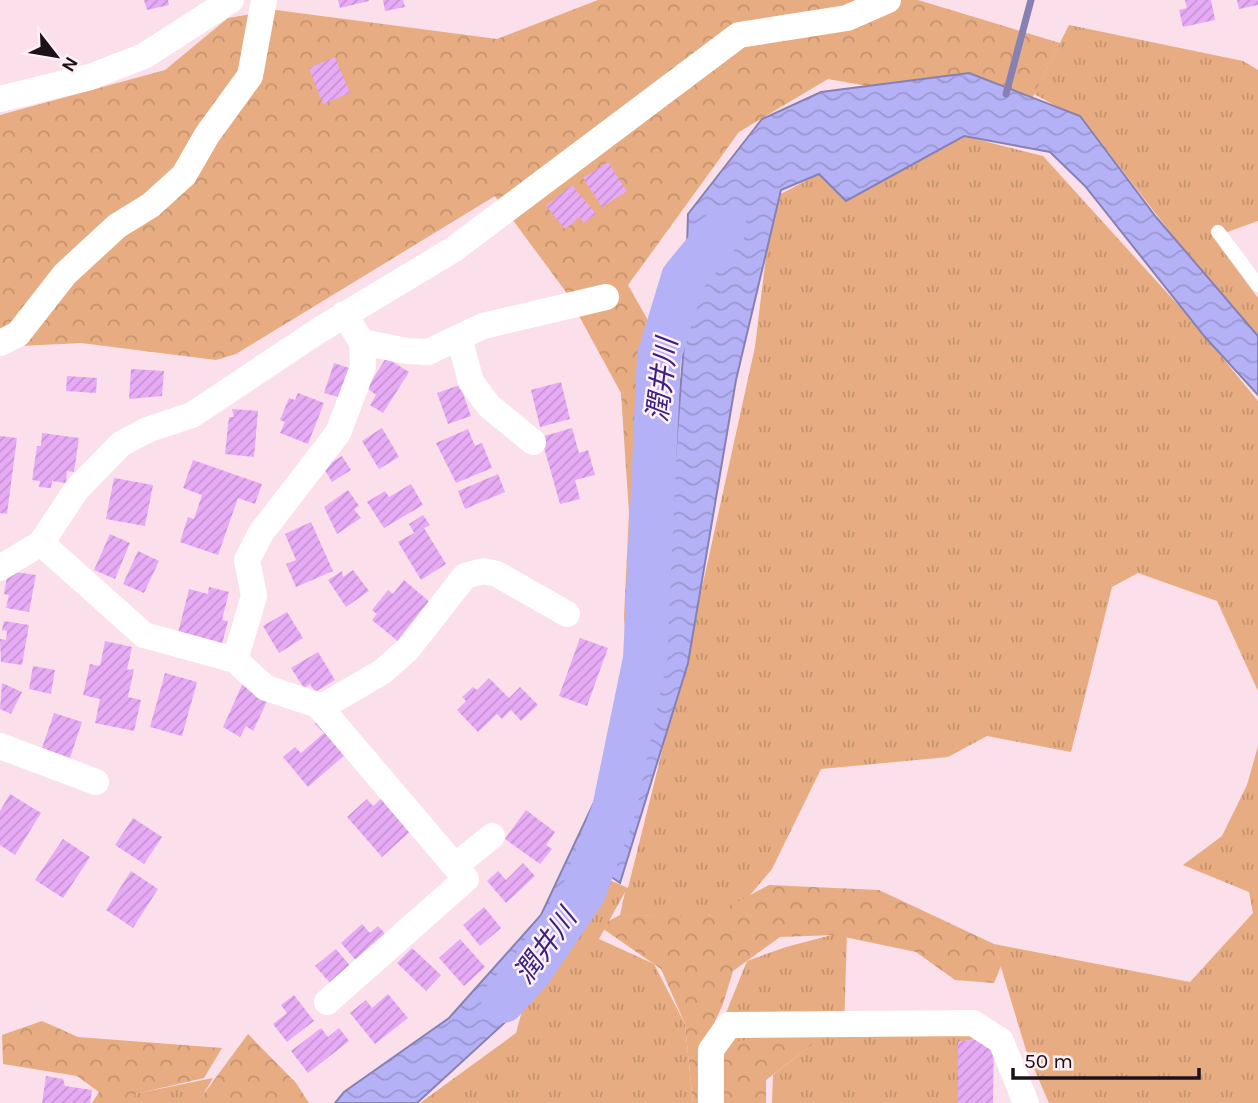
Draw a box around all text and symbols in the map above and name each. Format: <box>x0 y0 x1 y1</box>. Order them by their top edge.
north arrow <box>21 21 91 91</box>
text: N <box>57 53 83 76</box>
water label: 潤井川 <box>641 333 684 424</box>
water label: 潤井川 <box>507 900 585 990</box>
scale bar <box>1013 1036 1198 1080</box>
text: 50 m <box>1024 1049 1073 1073</box>

